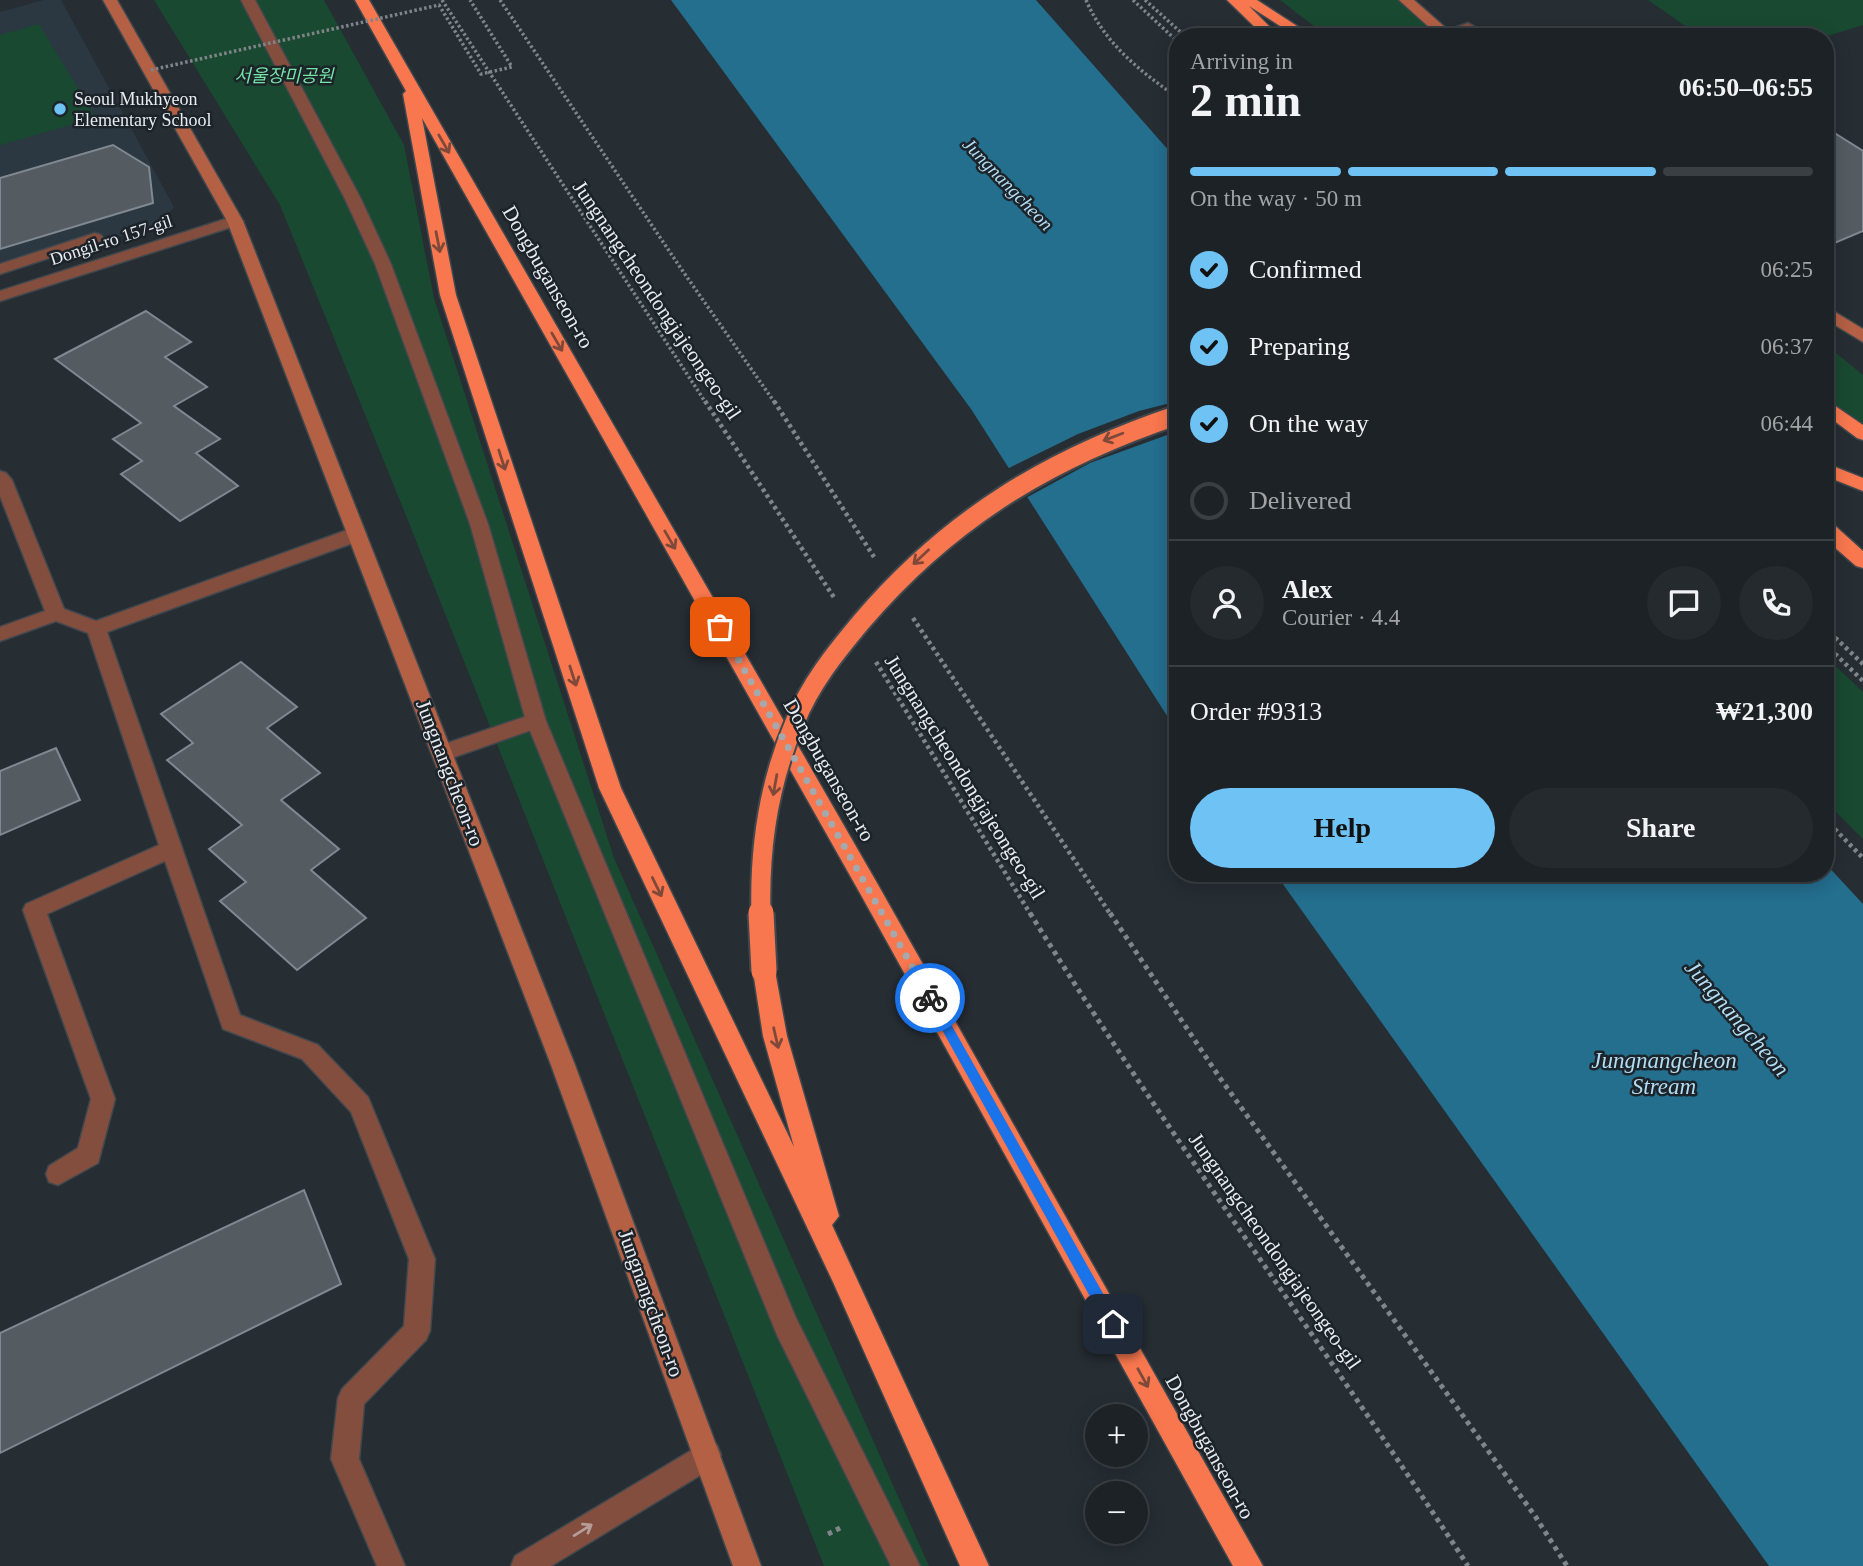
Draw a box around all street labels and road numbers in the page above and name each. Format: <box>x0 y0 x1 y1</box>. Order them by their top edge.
street label: Jungnangcheondongjajeongeo-gil <box>568 176 746 424</box>
street label: Dongbuganseon-ro <box>497 201 599 353</box>
street label: Dongil-ro 157-gil <box>47 211 175 269</box>
street label: Jungnangcheondongjajeongeo-gil <box>880 650 1050 904</box>
street label: Dongbuganseon-ro <box>778 694 880 846</box>
street label: Jungnangcheon-ro <box>411 696 489 850</box>
street label: Jungnangcheondongjajeongeo-gil <box>1184 1128 1366 1374</box>
street label: Jungnangcheon-ro <box>613 1226 689 1380</box>
street label: Dongbuganseon-ro <box>1160 1371 1260 1523</box>

